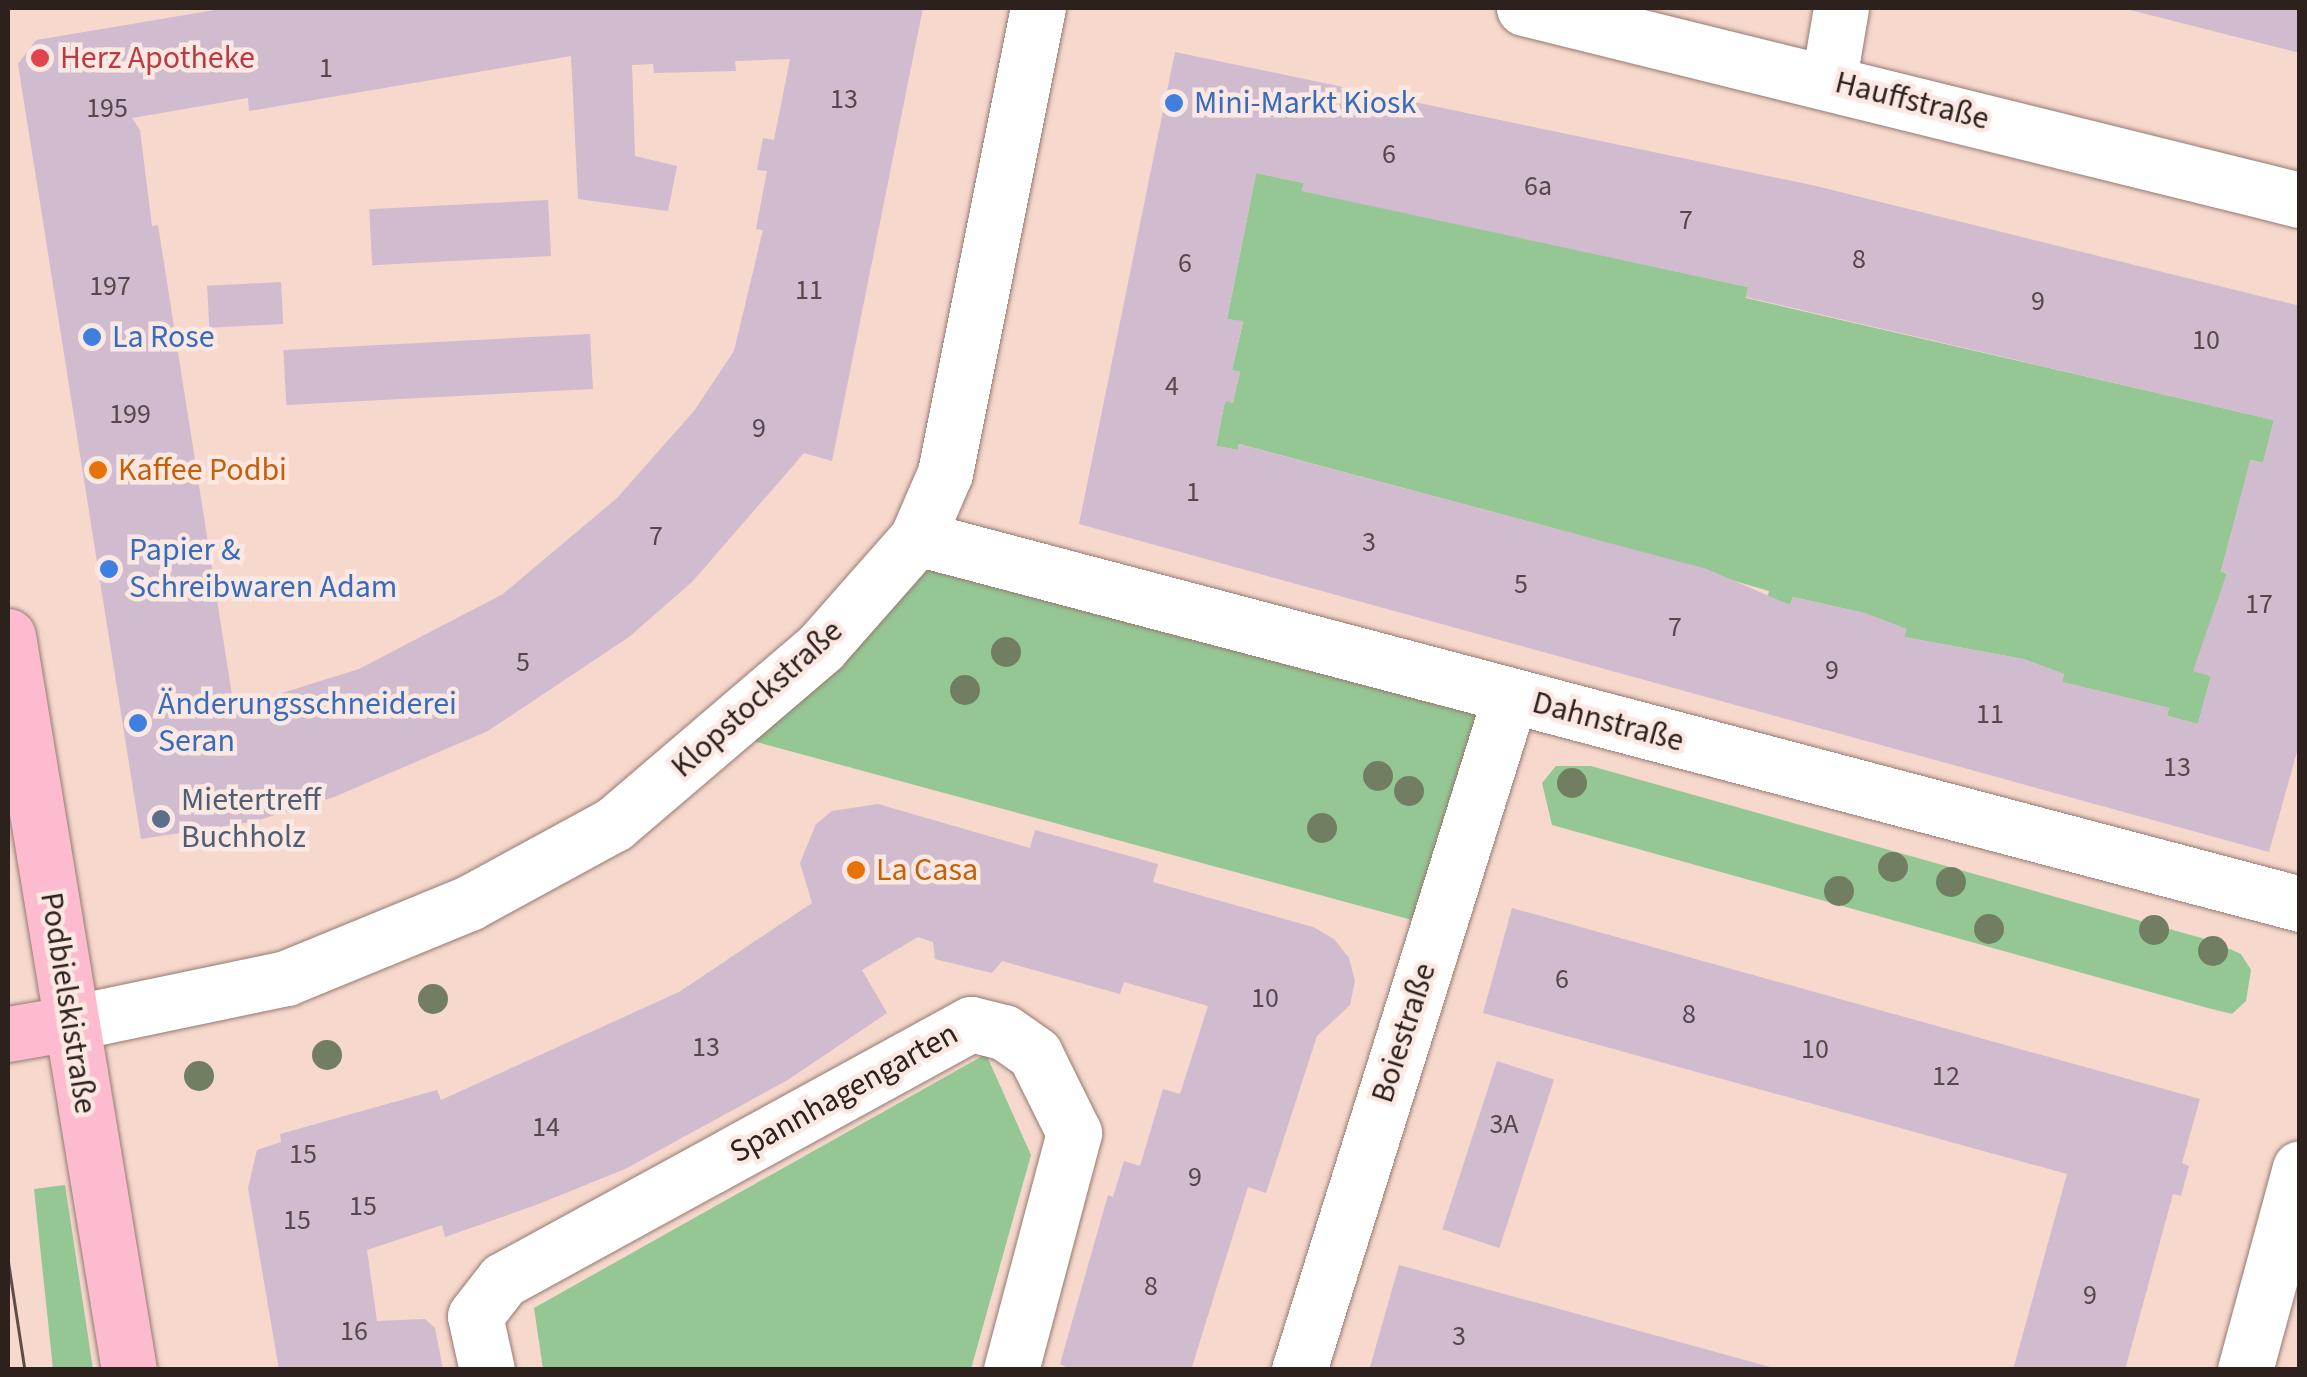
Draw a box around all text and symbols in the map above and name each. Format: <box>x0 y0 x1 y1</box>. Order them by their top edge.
place label: Herz Apotheke <box>60 39 255 77</box>
marker: Herz Apotheke <box>29 47 51 69</box>
house number: 1 <box>319 51 333 85</box>
street label: Hauffstraße <box>1831 63 1993 139</box>
house number: 13 <box>830 82 858 116</box>
place label: Mini-Markt Kiosk <box>1194 84 1416 122</box>
house number: 195 <box>86 91 128 125</box>
marker: Mini-Markt Kiosk <box>1163 92 1185 114</box>
house number: 6 <box>1382 137 1396 171</box>
house number: 6a <box>1524 169 1552 203</box>
house number: 7 <box>1679 203 1693 237</box>
house number: 8 <box>1852 242 1866 276</box>
house number: 6 <box>1178 246 1192 280</box>
house number: 197 <box>89 269 131 303</box>
house number: 11 <box>795 273 823 307</box>
house number: 9 <box>2031 284 2045 318</box>
place label: La Rose <box>112 318 215 356</box>
house number: 10 <box>2192 323 2220 357</box>
marker: La Rose <box>81 326 103 348</box>
house number: 4 <box>1165 369 1179 403</box>
house number: 199 <box>109 397 151 431</box>
house number: 9 <box>752 411 766 445</box>
place label: Kaffee Podbi <box>118 451 287 489</box>
marker: Kaffee Podbi <box>87 459 109 481</box>
house number: 1 <box>1186 475 1200 509</box>
house number: 7 <box>649 519 663 553</box>
house number: 3 <box>1362 525 1376 559</box>
place label: Papier & Schreibwaren Adam <box>129 532 397 607</box>
marker: Papier & Schreibwaren Adam <box>98 558 120 580</box>
house number: 5 <box>1514 567 1528 601</box>
house number: 17 <box>2245 587 2273 621</box>
house number: 7 <box>1668 610 1682 644</box>
street label: Klopstockstraße <box>664 612 850 786</box>
house number: 5 <box>516 645 530 679</box>
house number: 9 <box>1825 653 1839 687</box>
street label: Dahnstraße <box>1528 683 1688 761</box>
place label: Änderungsschneiderei Seran <box>158 686 457 761</box>
house number: 11 <box>1976 697 2004 731</box>
marker: Änderungsschneiderei Seran <box>127 712 149 734</box>
house number: 13 <box>2163 750 2191 784</box>
place label: Mietertreff Buchholz <box>181 782 321 857</box>
marker: Mietertreff Buchholz <box>150 808 172 830</box>
place label: La Casa <box>876 851 978 889</box>
marker: La Casa <box>845 859 867 881</box>
street label: Podbielskistraße <box>32 890 104 1116</box>
street label: Boiestraße <box>1363 958 1445 1108</box>
house number: 6 <box>1555 962 1569 996</box>
house number: 10 <box>1251 981 1279 1015</box>
house number: 8 <box>1682 997 1696 1031</box>
street label: Spannhagengarten <box>723 1014 965 1172</box>
house number: 13 <box>692 1030 720 1064</box>
house number: 10 <box>1801 1032 1829 1066</box>
house number: 12 <box>1932 1059 1960 1093</box>
house number: 3A <box>1489 1107 1519 1141</box>
house number: 14 <box>532 1110 560 1144</box>
house number: 15 <box>289 1137 317 1171</box>
house number: 9 <box>1188 1160 1202 1194</box>
house number: 15 <box>349 1189 377 1223</box>
house number: 15 <box>283 1203 311 1237</box>
house number: 8 <box>1144 1269 1158 1303</box>
house number: 9 <box>2083 1278 2097 1312</box>
house number: 16 <box>340 1314 368 1348</box>
house number: 3 <box>1452 1319 1466 1353</box>

